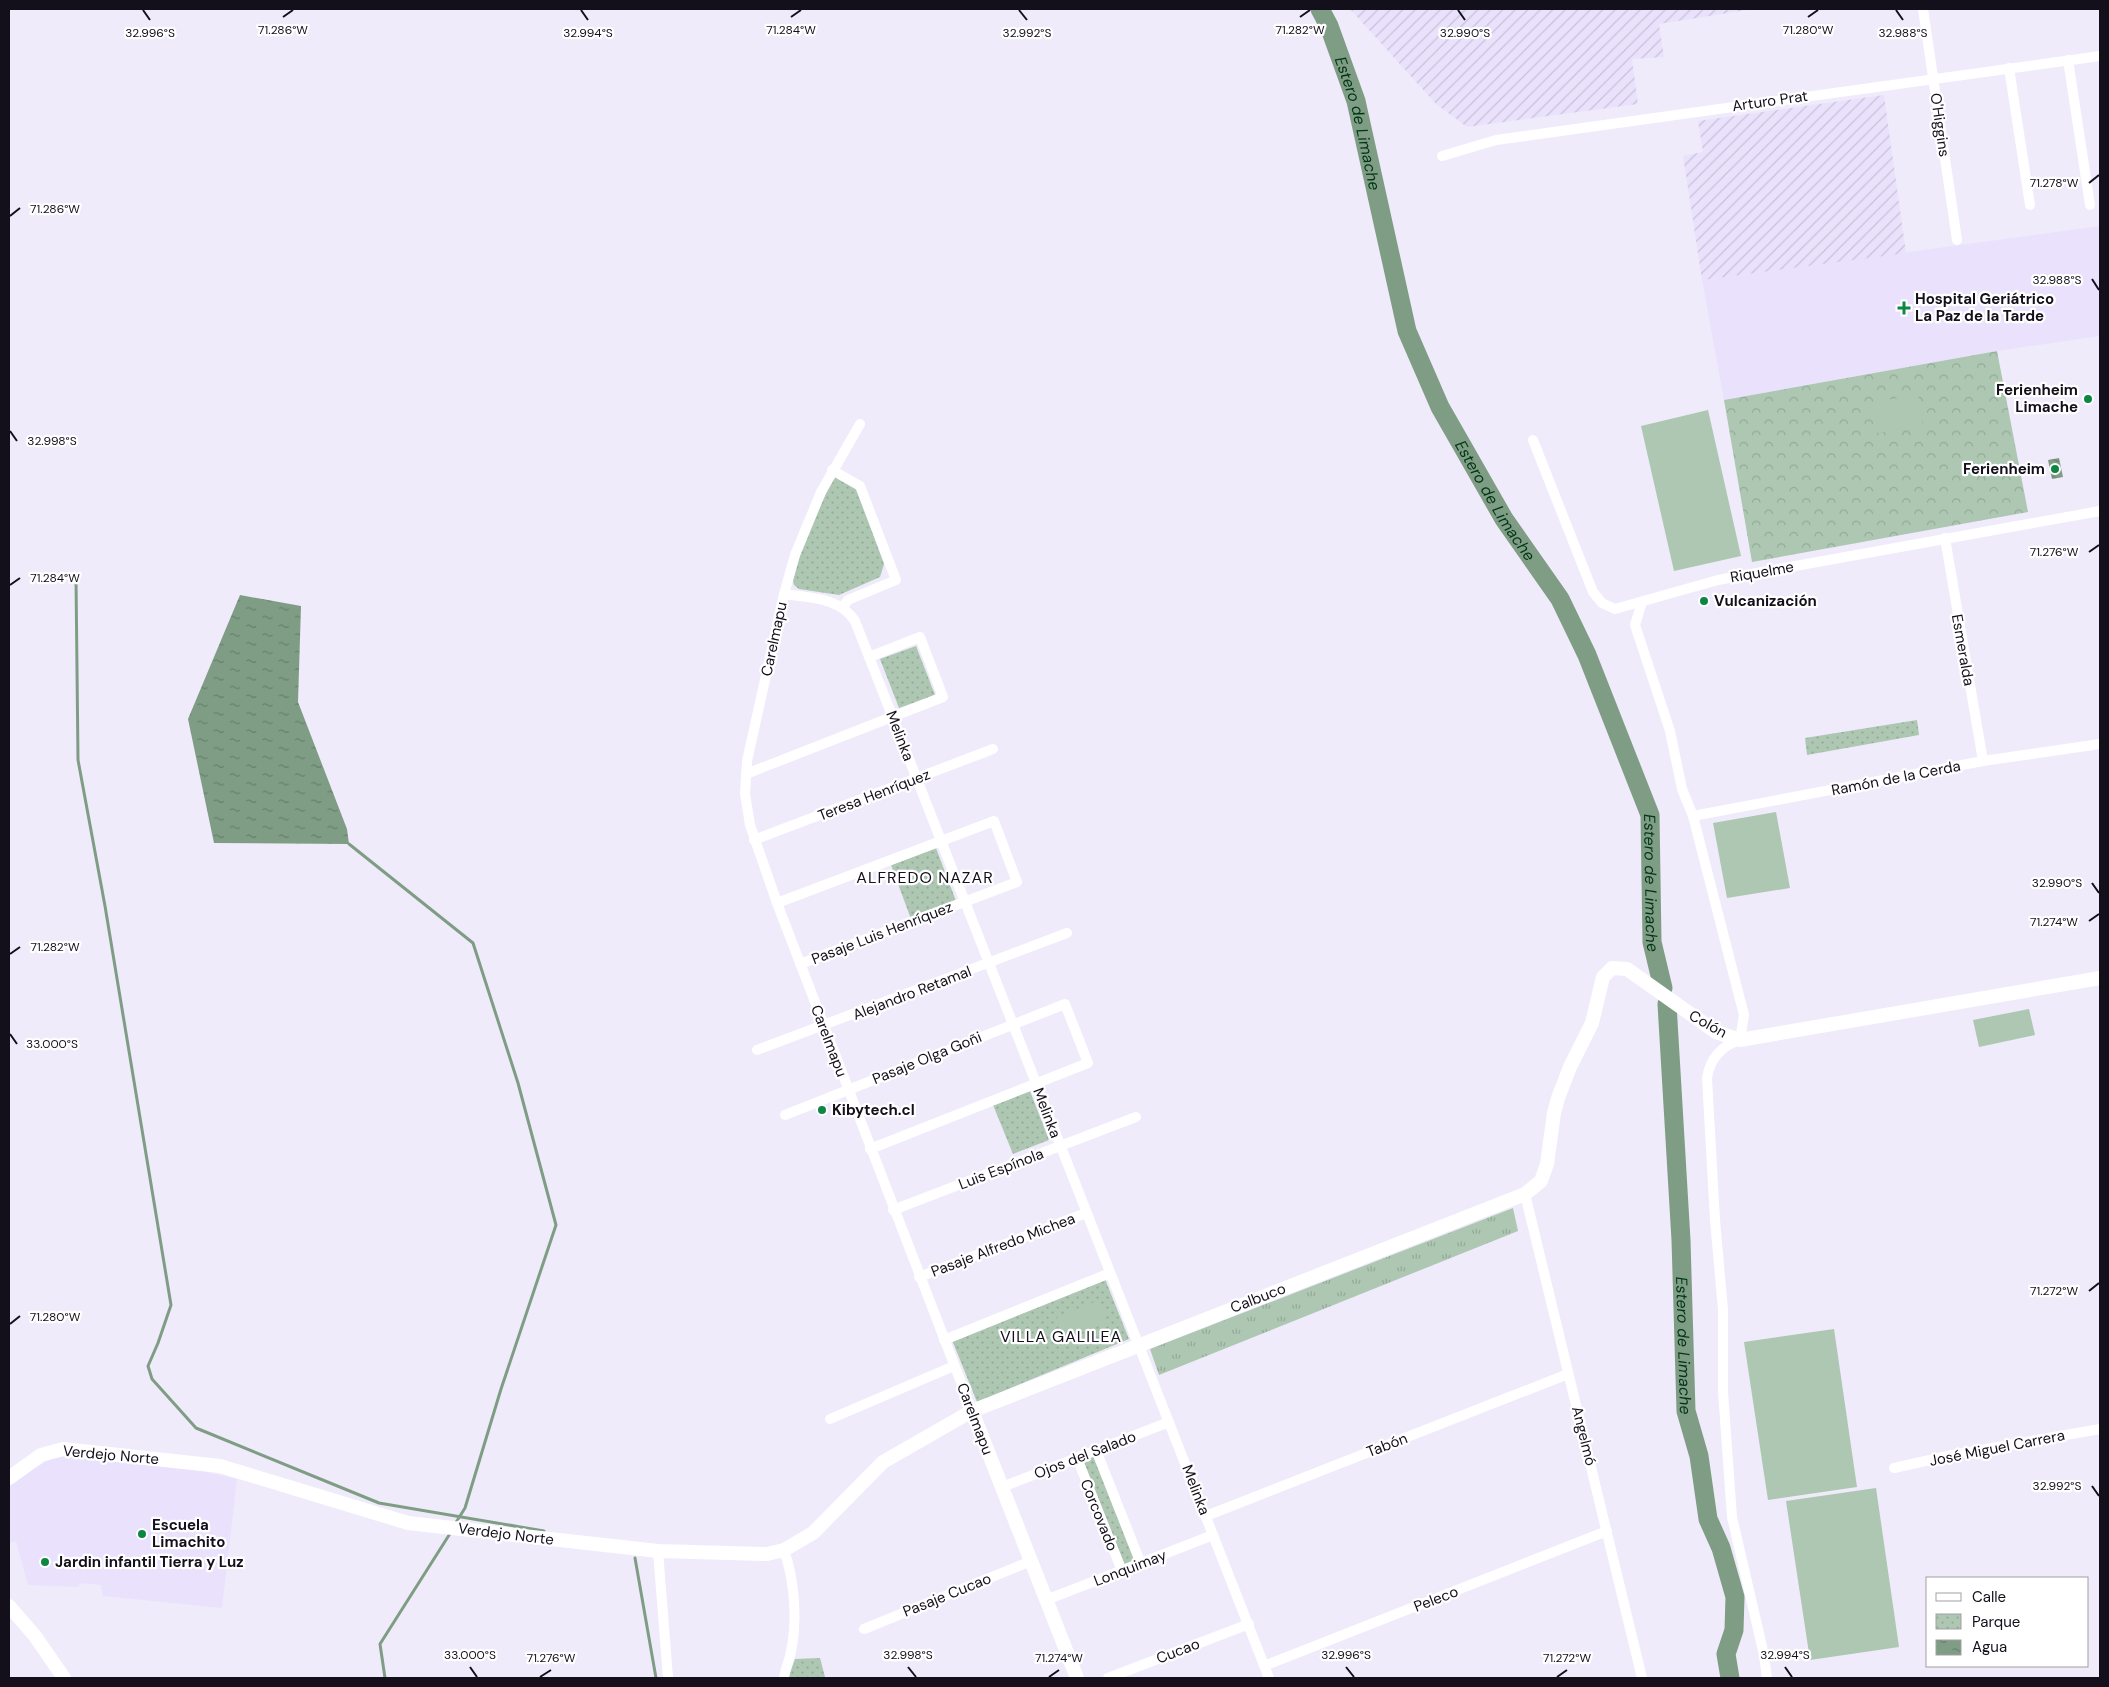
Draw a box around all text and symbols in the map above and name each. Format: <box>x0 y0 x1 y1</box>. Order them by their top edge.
text: 71.286°W <box>258 22 308 38</box>
text: 71.284°W <box>766 22 816 38</box>
text: 71.282°W <box>1275 22 1325 38</box>
text: 71.280°W <box>1783 22 1834 38</box>
text: 32.996°S <box>125 25 175 41</box>
text: 32.994°S <box>563 25 613 41</box>
text: 32.992°S <box>1003 25 1051 41</box>
text: 32.990°S <box>1440 25 1490 41</box>
text: 32.988°S <box>1878 25 1928 41</box>
water label: Estero de Limache <box>1330 54 1385 192</box>
street label: Arturo Prat <box>1731 86 1809 116</box>
street label: O'Higgins <box>1926 92 1954 158</box>
text: 71.278°W <box>2030 175 2079 191</box>
text: 71.286°W <box>30 201 80 217</box>
text: 32.988°S <box>2032 272 2082 288</box>
place label: Hospital Geriátrico La Paz de la Tarde <box>1915 289 2054 326</box>
marker: Hospital Geriátrico La Paz de la Tarde <box>1897 301 1911 315</box>
place label: Ferienheim Limache <box>1996 380 2078 417</box>
marker: Ferienheim Limache <box>2082 393 2094 405</box>
text: 32.998°S <box>27 433 77 449</box>
water label: Estero de Limache <box>1450 437 1540 565</box>
place label: Ferienheim <box>1963 459 2045 479</box>
marker: Ferienheim <box>2049 463 2061 475</box>
text: 71.276°W <box>2030 544 2079 560</box>
street label: Riquelme <box>1729 557 1795 587</box>
text: 71.284°W <box>30 570 80 586</box>
place label: Vulcanización <box>1714 591 1817 611</box>
marker: Vulcanización <box>1698 595 1710 607</box>
street label: Carelmapu <box>756 600 792 678</box>
street label: Esmeralda <box>1947 613 1979 687</box>
street label: Melinka <box>881 708 919 764</box>
street label: Ramón de la Cerda <box>1830 756 1962 800</box>
street label: Teresa Henríquez <box>815 764 933 826</box>
water label: Estero de Limache <box>1639 814 1664 954</box>
district label: ALFREDO NAZAR <box>856 867 994 888</box>
text: 32.990°S <box>2032 875 2082 891</box>
street label: Pasaje Luis Henríquez <box>809 897 956 969</box>
text: 71.274°W <box>2030 914 2078 930</box>
text: 71.282°W <box>30 939 80 955</box>
street label: Alejandro Retamal <box>850 961 974 1025</box>
street label: Carelmapu <box>806 1002 852 1080</box>
street label: Colón <box>1685 1005 1731 1043</box>
street label: Pasaje Olga Goñi <box>869 1027 985 1089</box>
text: 33.000°S <box>26 1036 78 1052</box>
street label: Melinka <box>1028 1085 1066 1141</box>
place label: Kibytech.cl <box>832 1100 915 1120</box>
marker: Kibytech.cl <box>816 1104 828 1116</box>
street label: Luis Espínola <box>956 1144 1046 1194</box>
street label: Pasaje Alfredo Michea <box>928 1208 1078 1282</box>
water label: Estero de Limache <box>1671 1276 1696 1415</box>
street label: Calbuco <box>1227 1278 1289 1318</box>
text: 71.272°W <box>2030 1283 2078 1299</box>
text: 71.280°W <box>30 1309 81 1325</box>
district label: VILLA GALILEA <box>1000 1326 1122 1347</box>
street label: Carelmapu <box>952 1380 998 1458</box>
street label: Angelmó <box>1567 1404 1601 1468</box>
street label: José Miguel Carrera <box>1928 1425 2066 1471</box>
street label: Ojos del Salado <box>1031 1426 1139 1484</box>
street label: Tabón <box>1364 1428 1410 1462</box>
street label: Verdejo Norte <box>62 1441 160 1469</box>
street label: Melinka <box>1177 1462 1215 1518</box>
street label: Corcovado <box>1075 1476 1123 1554</box>
text: 32.992°S <box>2033 1478 2081 1494</box>
place label: Escuela Limachito <box>152 1515 225 1552</box>
street label: Verdejo Norte <box>457 1518 555 1550</box>
marker: Escuela Limachito <box>136 1528 148 1540</box>
street label: Lonquimay <box>1091 1545 1170 1591</box>
place label: Jardin infantil Tierra y Luz <box>55 1552 244 1572</box>
marker: Jardin infantil Tierra y Luz <box>39 1556 51 1568</box>
street label: Pasaje Cucao <box>900 1568 994 1622</box>
legend <box>1926 1577 2089 1667</box>
street label: Peleco <box>1411 1581 1461 1617</box>
text: Calle <box>1972 1587 2006 1607</box>
text: Parque <box>1972 1612 2020 1632</box>
street label: Cucao <box>1153 1634 1203 1668</box>
text: Agua <box>1972 1637 2007 1657</box>
text: 33.000°S <box>444 1647 496 1663</box>
text: 32.998°S <box>883 1647 933 1663</box>
text: 32.996°S <box>1321 1647 1371 1663</box>
text: 32.994°S <box>1760 1647 1810 1663</box>
text: 71.276°W <box>527 1650 576 1666</box>
text: 71.274°W <box>1035 1650 1083 1666</box>
text: 71.272°W <box>1543 1650 1591 1666</box>

